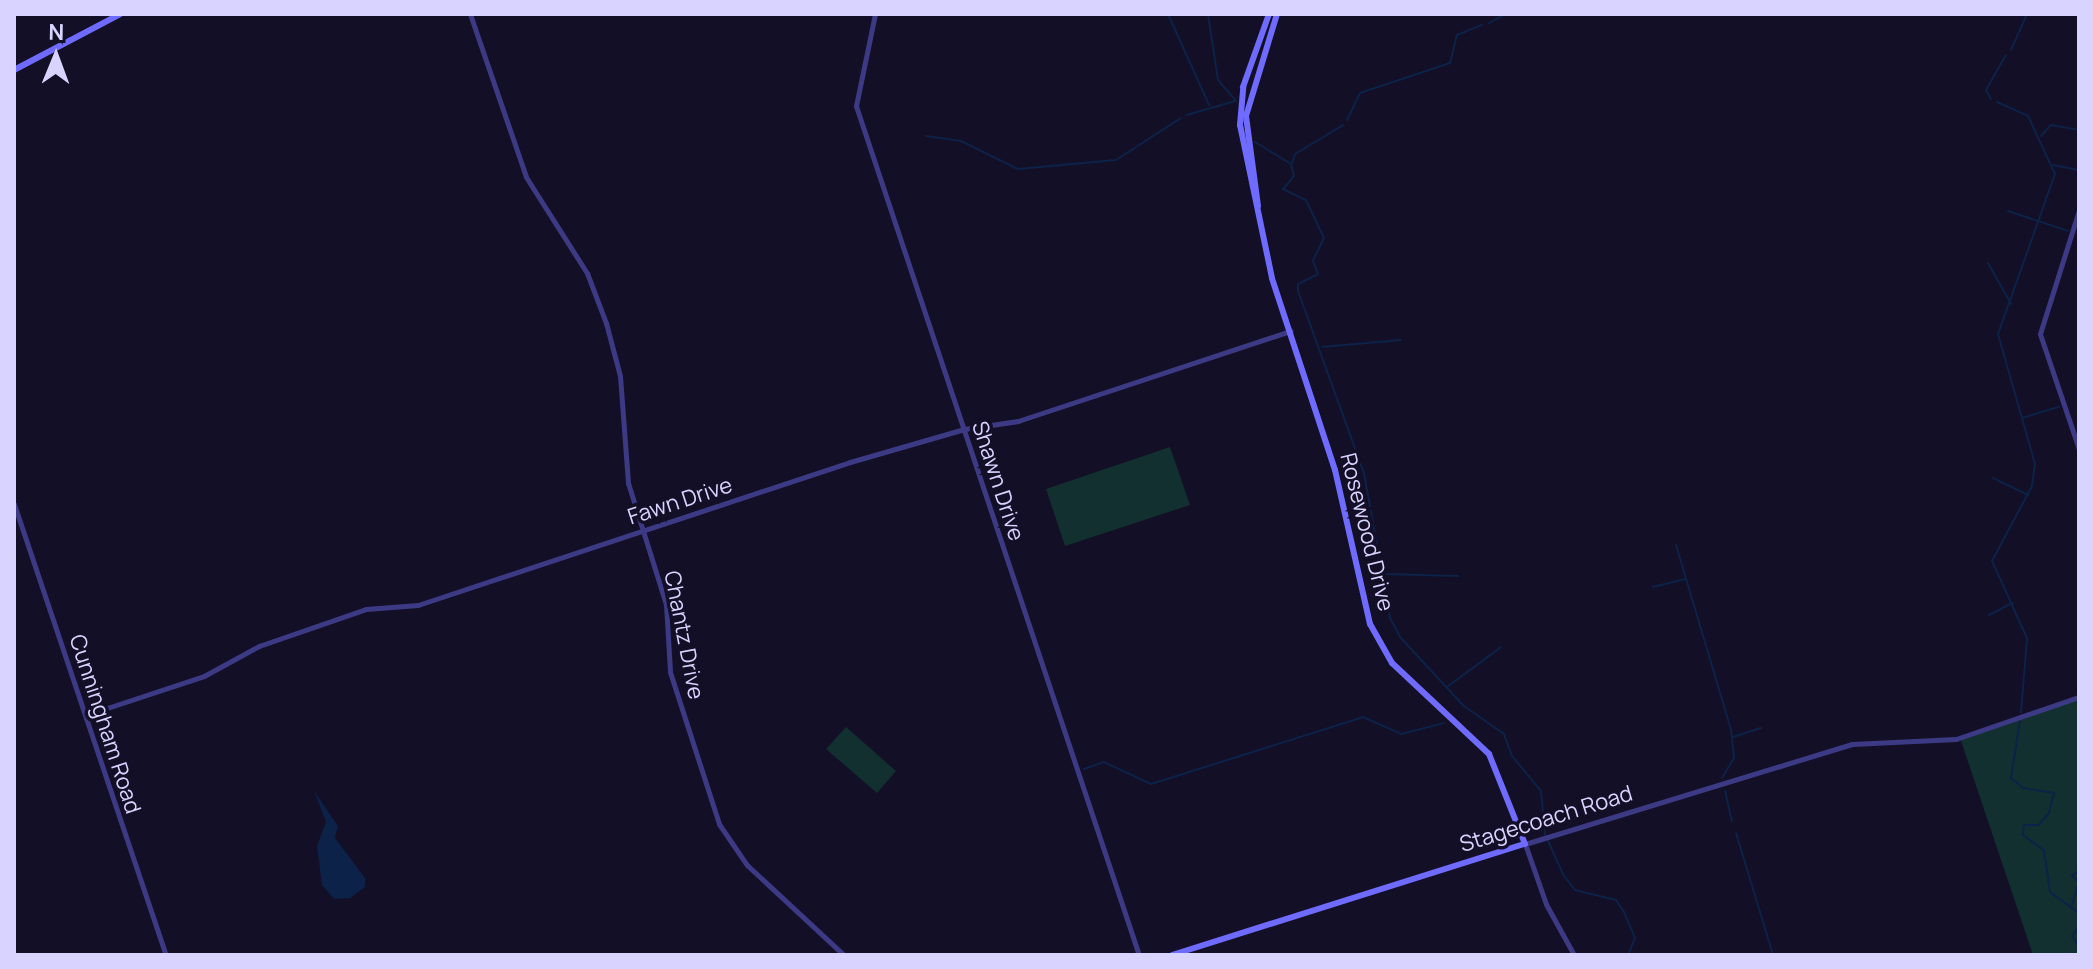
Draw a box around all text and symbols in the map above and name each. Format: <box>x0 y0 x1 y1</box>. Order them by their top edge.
north arrow <box>16 16 96 96</box>
text: N <box>48 17 65 47</box>
street label: Shawn Drive <box>966 418 1030 544</box>
street label: Rosewood Drive <box>1335 450 1399 614</box>
street label: Fawn Drive <box>624 472 736 530</box>
street label: Chantz Drive <box>659 568 709 702</box>
street label: Cunningham Road <box>64 631 146 817</box>
street label: Stagecoach Road <box>1456 780 1636 858</box>

